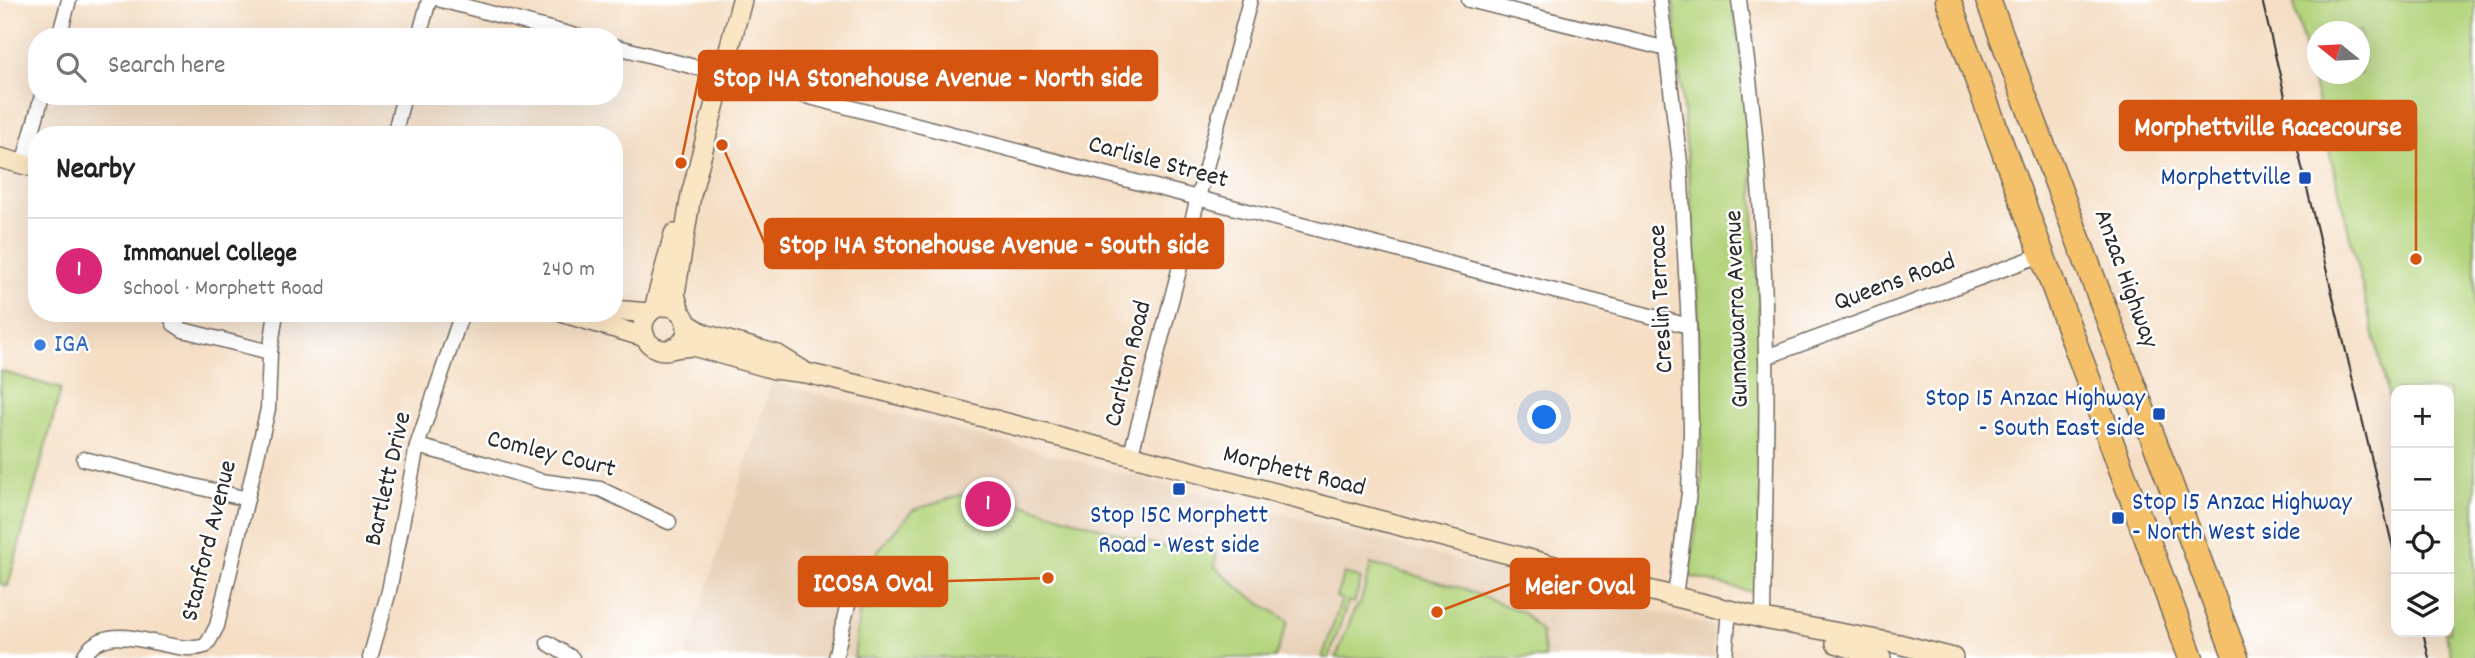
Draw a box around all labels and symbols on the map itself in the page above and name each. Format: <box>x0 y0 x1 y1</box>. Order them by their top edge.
north arrow <box>2307 21 2370 84</box>
callout: Stop 14A Stonehouse Avenue - North side <box>699 51 1157 100</box>
text: Stop 14A Stonehouse Avenue - North side <box>713 61 1143 101</box>
callout: Morphettville Racecourse <box>2120 101 2416 150</box>
text: Morphettville Racecourse <box>2134 110 2402 150</box>
street label: Carlisle Street <box>1084 127 1232 200</box>
place label: Morphettville <box>2161 160 2291 197</box>
marker: Morphettville <box>2297 170 2313 186</box>
street label: Anzac Highway <box>2083 204 2167 354</box>
street label: Gunnawarra Avenue <box>1716 209 1760 409</box>
callout: Stop 14A Stonehouse Avenue - South side <box>765 219 1223 268</box>
street label: Creslin Terrace <box>1640 224 1684 374</box>
text: Stop 14A Stonehouse Avenue - South side <box>779 228 1209 268</box>
street label: Queens Road <box>1829 244 1961 322</box>
street label: Carlton Road <box>1095 297 1163 431</box>
place label: IGA <box>54 327 89 364</box>
marker: IGA <box>32 337 48 353</box>
place label: Stop 15 Anzac Highway - South East side <box>1925 381 2145 448</box>
your location <box>1527 400 1561 434</box>
marker: Stop 15 Anzac Highway - South East side <box>2151 406 2167 422</box>
street label: Bartlett Drive <box>356 408 422 550</box>
street label: Comley Court <box>483 421 620 489</box>
street label: Morphett Road <box>1219 436 1369 508</box>
street label: Stanford Avenue <box>172 457 248 625</box>
pin: 1 <box>965 478 1011 530</box>
marker: Stop 15C Morphett Road - West side <box>1171 481 1187 497</box>
place label: Stop 15 Anzac Highway - North West side <box>2132 485 2352 552</box>
place label: Stop 15C Morphett Road - West side <box>1090 498 1268 565</box>
marker: Stop 15 Anzac Highway - North West side <box>2110 510 2126 526</box>
callout: ICOSA Oval <box>799 557 947 606</box>
callout: Meier Oval <box>1511 559 1649 608</box>
text: ICOSA Oval <box>813 566 933 606</box>
text: Meier Oval <box>1525 569 1636 609</box>

